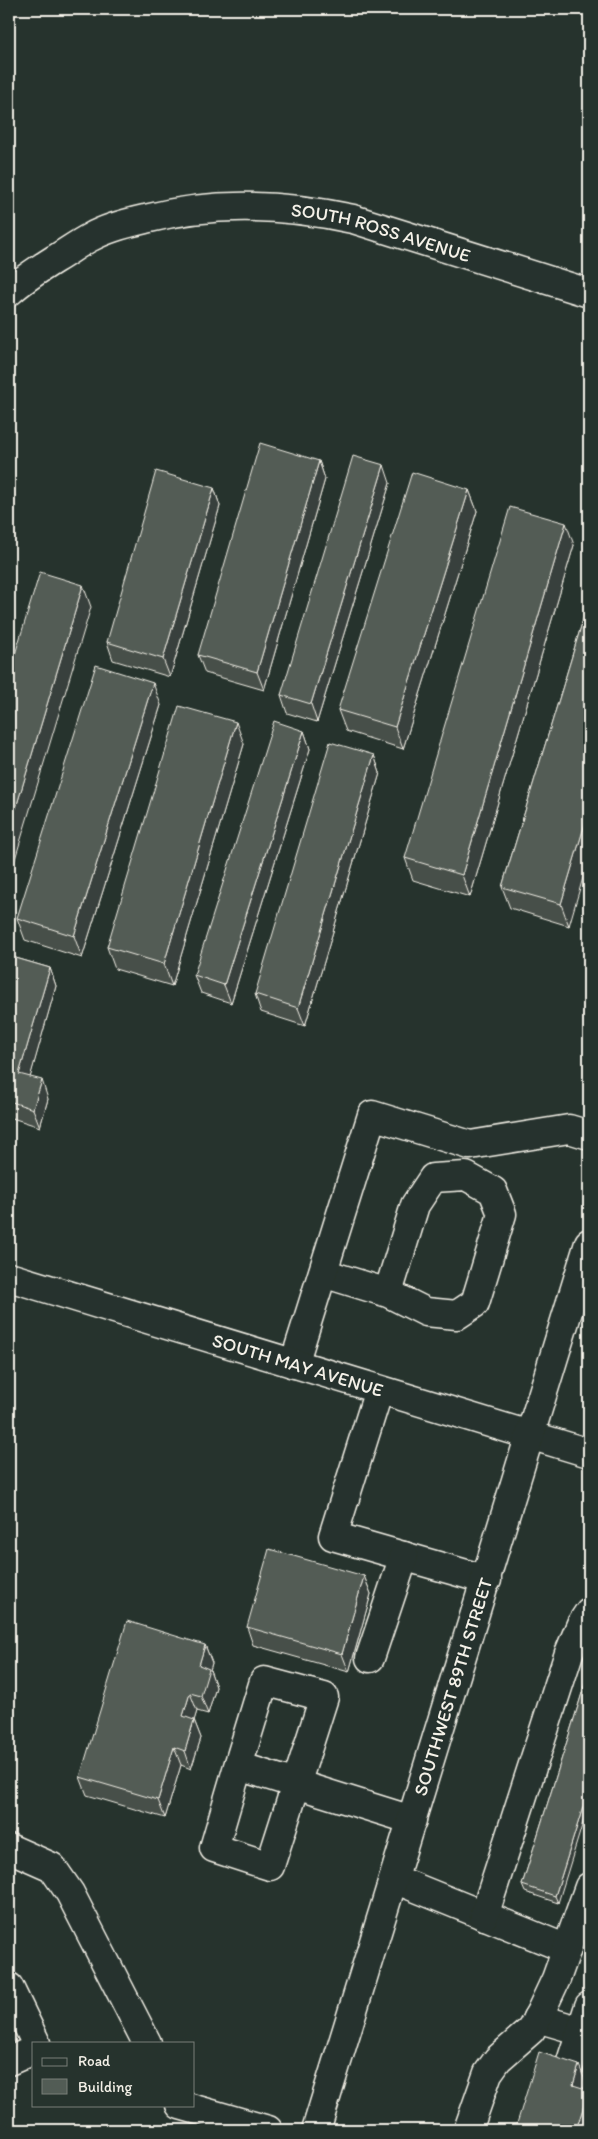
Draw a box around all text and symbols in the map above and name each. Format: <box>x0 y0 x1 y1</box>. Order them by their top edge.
street label: SOUTH ROSS AVENUE <box>290 198 473 267</box>
street label: SOUTH MAY AVENUE <box>210 1328 386 1402</box>
street label: SOUTHWEST 89TH STREET <box>409 1575 497 1798</box>
legend <box>32 2042 195 2106</box>
text: Road <box>78 2052 111 2070</box>
text: Building <box>78 2078 132 2096</box>

